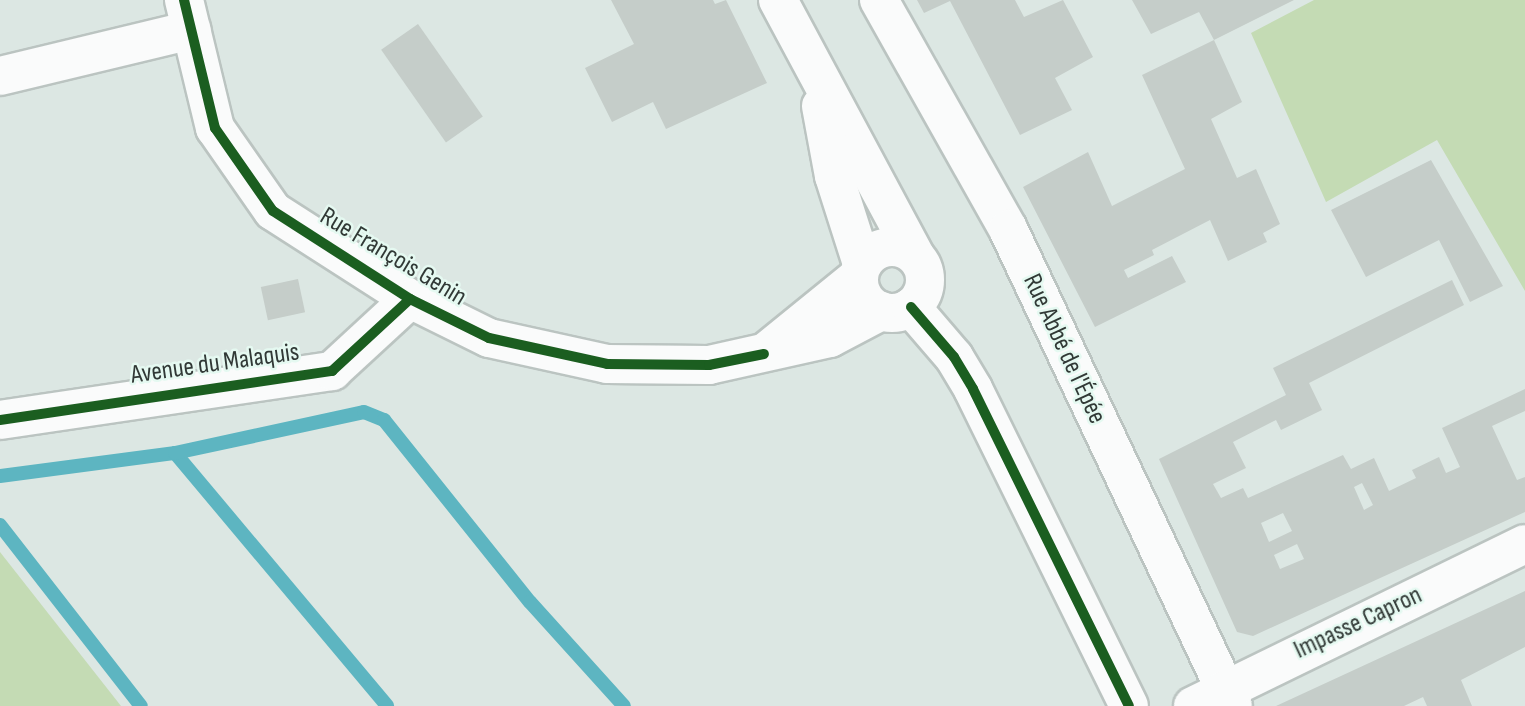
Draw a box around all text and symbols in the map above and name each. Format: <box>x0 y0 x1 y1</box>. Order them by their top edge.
street label: Rue François Genin <box>314 201 472 313</box>
street label: Rue Abbé de l'Épée <box>1016 269 1112 429</box>
street label: Avenue du Malaquis <box>129 337 301 391</box>
street label: Impasse Capron <box>1289 580 1427 666</box>

